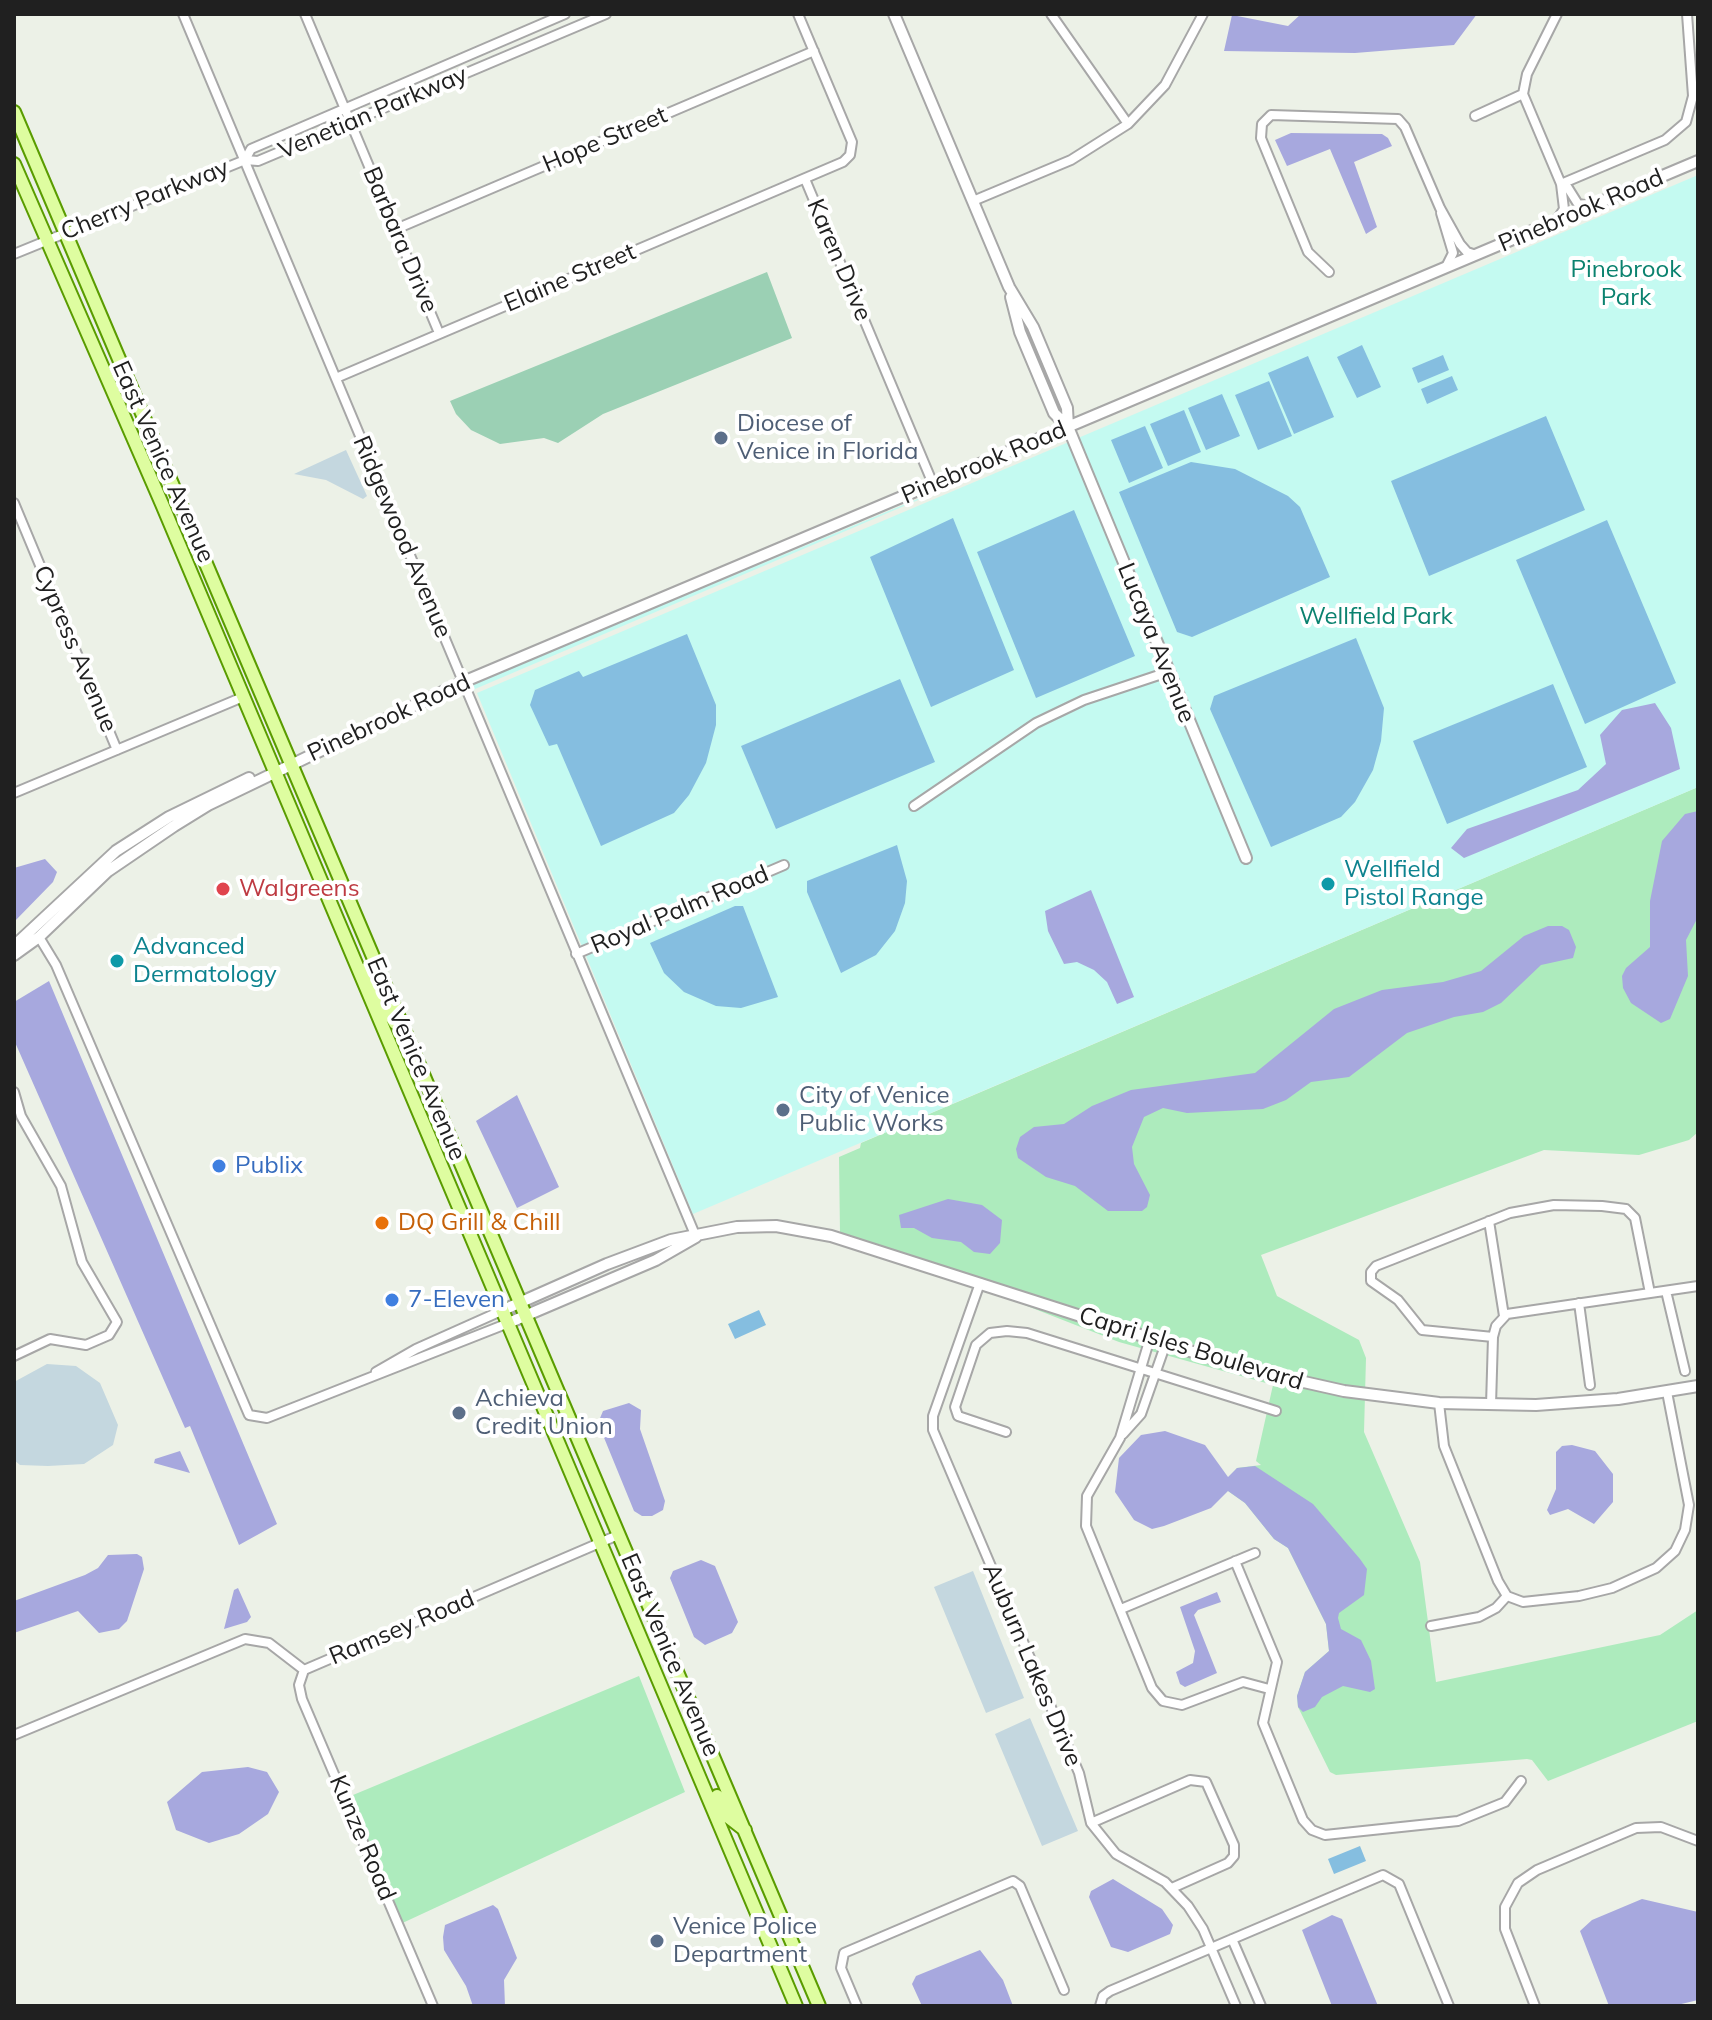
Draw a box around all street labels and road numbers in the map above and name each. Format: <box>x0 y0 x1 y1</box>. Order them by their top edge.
street label: Venetian Parkway <box>274 60 472 166</box>
street label: Hope Street <box>539 101 671 179</box>
street label: Cherry Parkway <box>57 153 233 247</box>
street label: Barbara Drive <box>356 163 444 317</box>
street label: Pinebrook Road <box>1494 163 1668 259</box>
street label: Karen Drive <box>800 195 878 325</box>
street label: Elaine Street <box>500 237 640 319</box>
street label: East Venice Avenue <box>106 357 220 567</box>
street label: Pinebrook Road <box>897 415 1071 511</box>
street label: Ridgewood Avenue <box>346 432 458 642</box>
street label: Lucaya Avenue <box>1111 559 1201 727</box>
street label: Cypress Avenue <box>27 561 123 737</box>
street label: Pinebrook Road <box>303 668 475 768</box>
street label: Royal Palm Road <box>587 860 773 960</box>
street label: East Venice Avenue <box>360 953 472 1165</box>
street label: Capri Isles Boulevard <box>1075 1301 1307 1397</box>
street label: East Venice Avenue <box>614 1549 726 1761</box>
street label: Auburn Lakes Drive <box>976 1559 1088 1771</box>
street label: Ramsey Road <box>325 1585 479 1671</box>
street label: Kunze Road <box>323 1771 401 1905</box>

